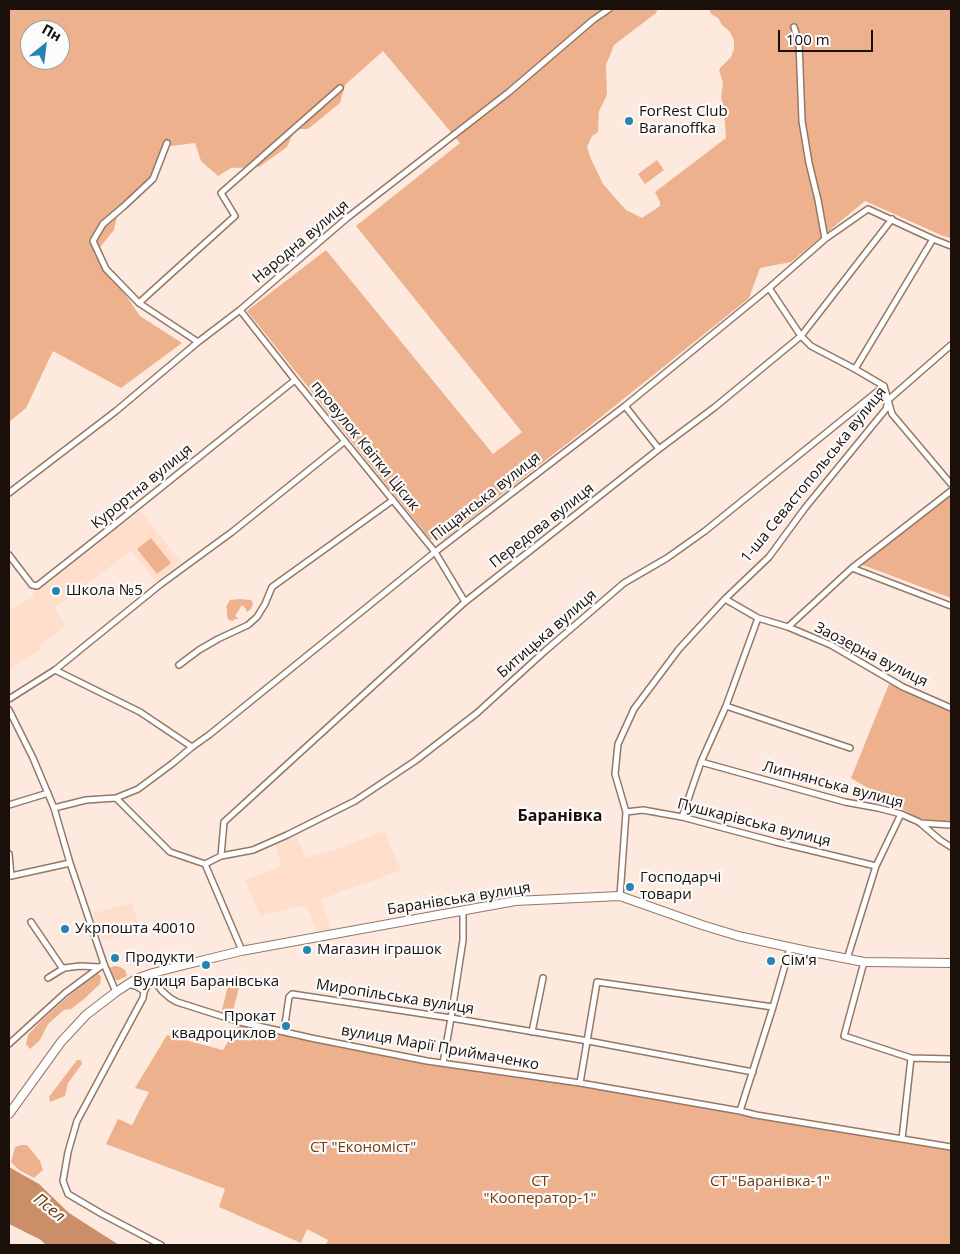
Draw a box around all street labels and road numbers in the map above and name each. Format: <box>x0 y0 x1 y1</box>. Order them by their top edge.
street label: Народна вулиця <box>249 197 353 287</box>
street label: провулок Квітки Цісик <box>307 377 423 515</box>
street label: 1-ша Севастопольська вулиця <box>738 384 890 566</box>
street label: Курортна вулиця <box>88 441 196 533</box>
street label: Піщанська вулиця <box>428 449 544 545</box>
street label: Передова вулиця <box>486 480 598 572</box>
street label: Битицька вулиця <box>494 586 600 682</box>
street label: Заозерна вулиця <box>811 619 931 691</box>
street label: Липнянська вулиця <box>761 758 905 812</box>
street label: Пушкарівська вулиця <box>675 795 833 851</box>
street label: Баранівська вулиця <box>386 879 532 919</box>
street label: Миропільська вулиця <box>315 976 475 1018</box>
street label: вулиця Марії Приймаченко <box>340 1022 540 1074</box>

